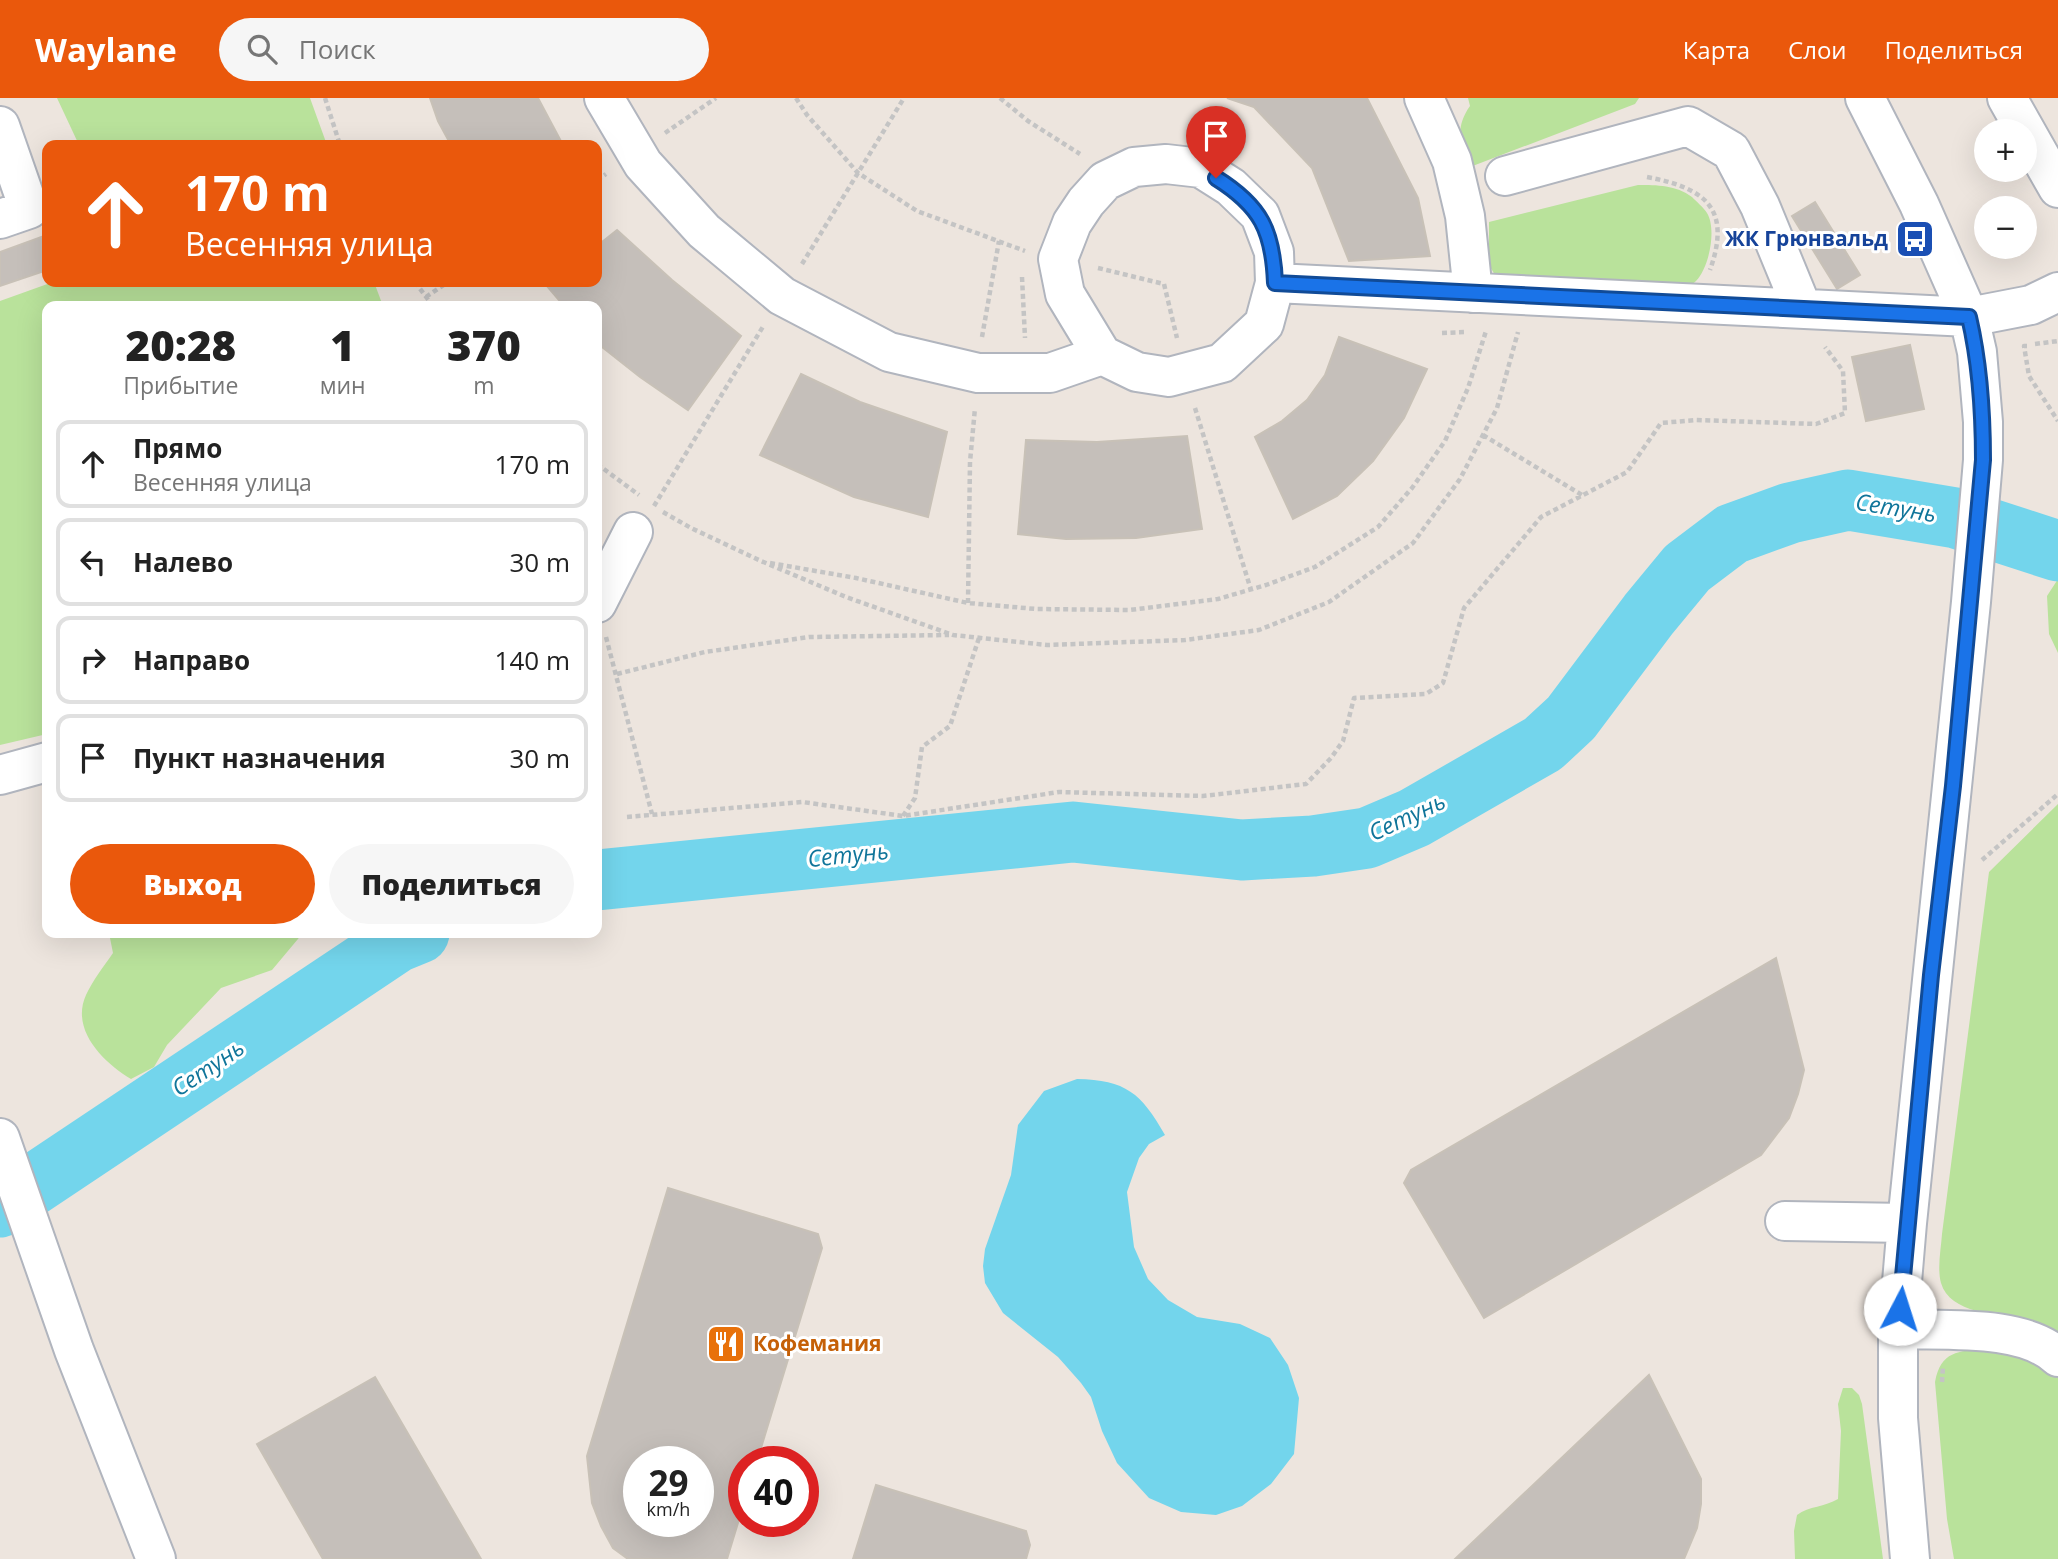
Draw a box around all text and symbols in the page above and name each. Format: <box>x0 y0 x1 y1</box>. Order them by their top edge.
search box <box>219 18 709 81</box>
text: Waylane <box>35 27 177 72</box>
icon: search <box>243 30 281 68</box>
text: Поиск <box>299 31 376 67</box>
text: Карта <box>1683 33 1750 66</box>
text: Слои <box>1788 33 1847 66</box>
text: Поделиться <box>1885 33 2023 66</box>
pin <box>1186 106 1246 178</box>
icon: arrive <box>1197 117 1235 155</box>
map controls <box>1974 119 2037 259</box>
button: + <box>1974 119 2037 182</box>
text: 170 m <box>185 159 330 225</box>
icon: ahead <box>70 168 161 259</box>
button: − <box>1974 196 2037 259</box>
bus stop icon: ЖК Грюнвальд <box>1894 218 1936 260</box>
text: Весенняя улица <box>185 222 434 265</box>
place label: ЖК Грюнвальд <box>1725 224 1888 252</box>
text: 20:28 <box>126 316 236 373</box>
text: 1 <box>330 316 355 373</box>
text: 370 <box>447 316 521 373</box>
text: Прибытие <box>123 369 238 401</box>
text: мин <box>320 369 366 401</box>
text: m <box>473 369 494 401</box>
text: Прямо <box>133 430 222 466</box>
icon: ahead <box>74 445 112 483</box>
text: 170 m <box>495 446 570 482</box>
text: Весенняя улица <box>133 466 312 498</box>
water label: Сетунь <box>1854 485 1939 529</box>
icon: left <box>74 543 112 581</box>
text: Налево <box>133 544 233 580</box>
text: 30 m <box>509 544 570 580</box>
icon: right <box>74 641 112 679</box>
text: Направо <box>133 642 250 678</box>
text: 140 m <box>495 642 570 678</box>
icon: arrive <box>74 739 112 777</box>
text: Пункт назначения <box>133 740 386 776</box>
text: 30 m <box>509 740 570 776</box>
water label: Сетунь <box>1363 784 1450 848</box>
water label: Сетунь <box>806 834 890 874</box>
button: Выход <box>70 844 315 924</box>
button: Поделиться <box>329 844 574 924</box>
water label: Сетунь <box>165 1031 250 1103</box>
position arrow <box>1863 1272 1937 1346</box>
restaurant icon: Кофемания <box>705 1323 747 1365</box>
place label: Кофемания <box>753 1329 882 1357</box>
speed limit sign: 40 <box>728 1446 819 1537</box>
text: 29 <box>648 1459 689 1506</box>
text: km/h <box>647 1497 690 1521</box>

